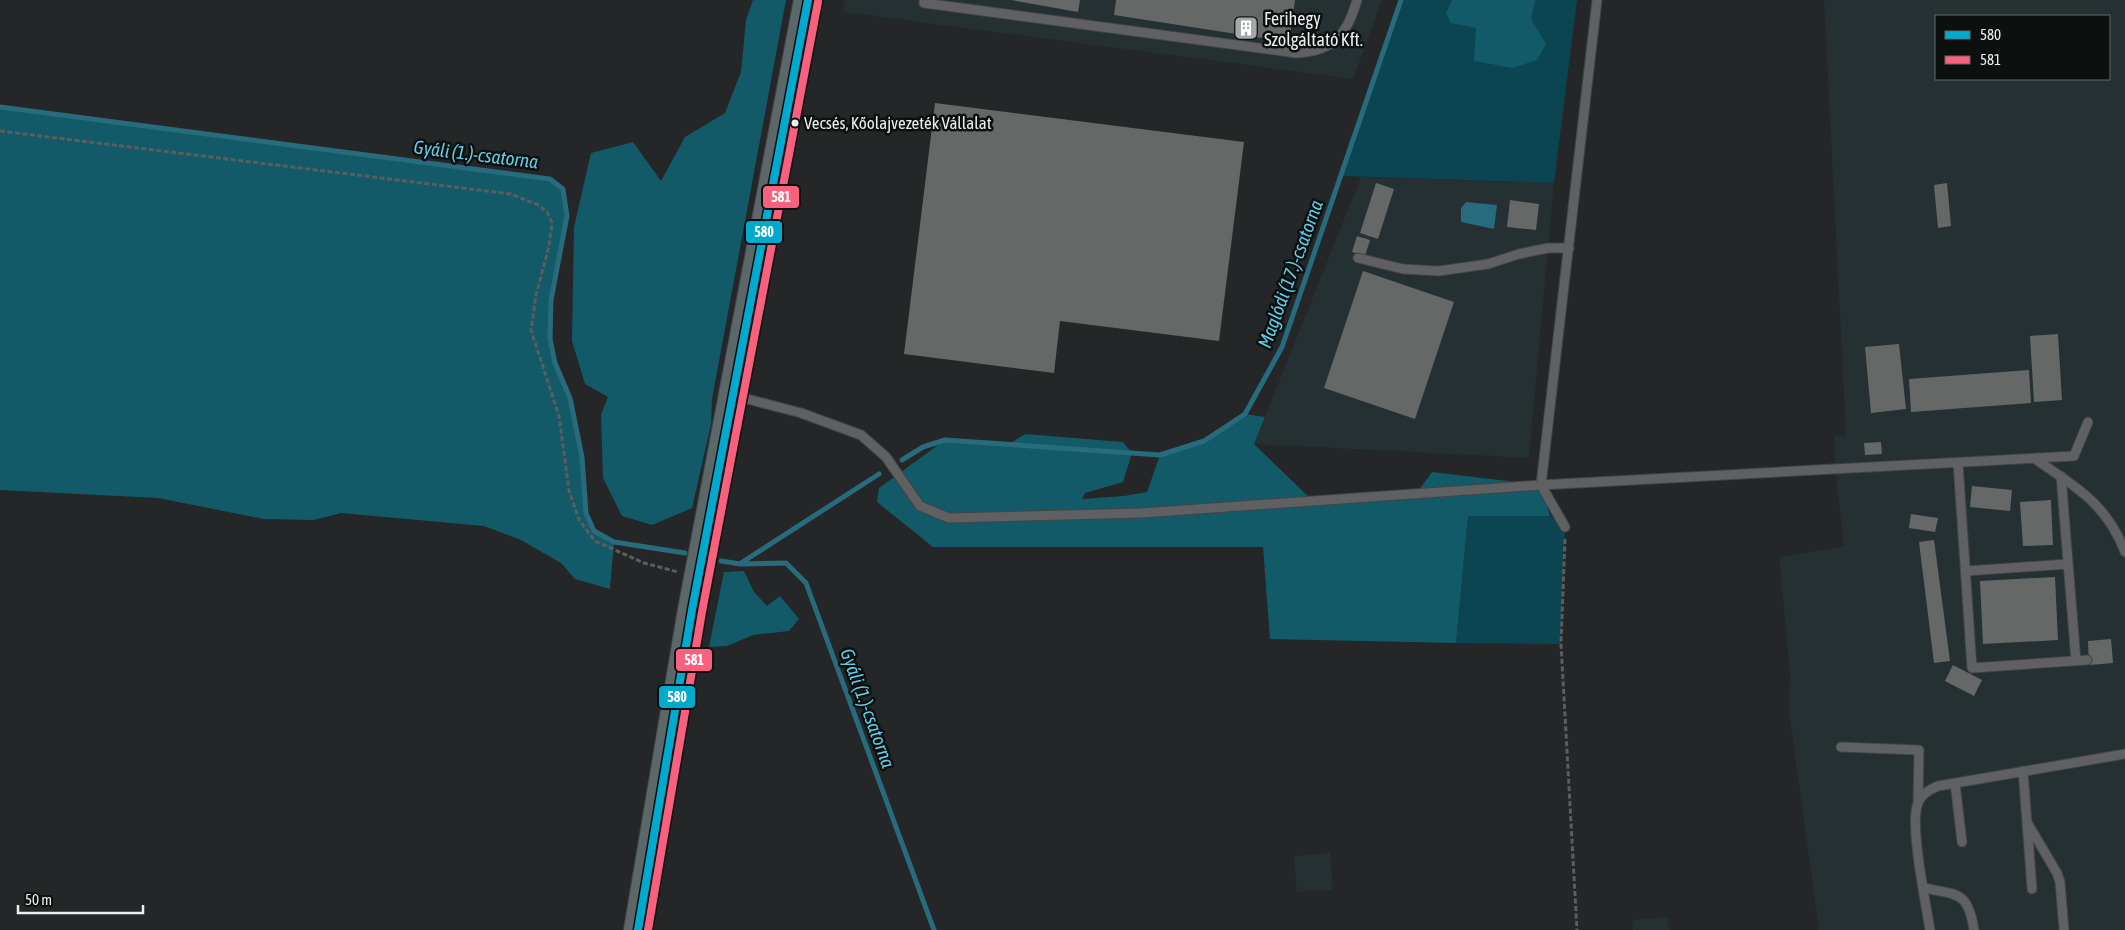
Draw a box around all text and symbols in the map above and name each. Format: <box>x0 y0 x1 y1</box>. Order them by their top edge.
place label: Ferihegy Szolgáltató Kft. <box>1264 8 1363 50</box>
building icon: Ferihegy Szolgáltató Kft. <box>1233 15 1259 41</box>
legend <box>1935 15 2110 80</box>
text: 580 <box>1980 26 2001 43</box>
text: 581 <box>1980 51 2001 68</box>
place label: Vecsés, Kőolajvezeték Vállalat <box>804 113 992 133</box>
marker: Vecsés, Kőolajvezeték Vállalat <box>790 118 800 128</box>
water label: Gyáli (1.)-csatorna <box>413 135 540 173</box>
line badge: 581 <box>762 185 800 209</box>
text: 581 <box>771 189 791 205</box>
water label: Maglódi (17.)-csatorna <box>1253 197 1327 351</box>
line badge: 580 <box>745 220 783 244</box>
text: 580 <box>754 224 774 240</box>
water label: Gyáli (1.)-csatorna <box>836 645 900 771</box>
line badge: 581 <box>675 648 713 672</box>
text: 581 <box>684 652 704 668</box>
line badge: 580 <box>658 685 696 709</box>
text: 580 <box>667 689 687 705</box>
scale bar <box>18 882 142 914</box>
text: 50 m <box>25 891 52 908</box>

